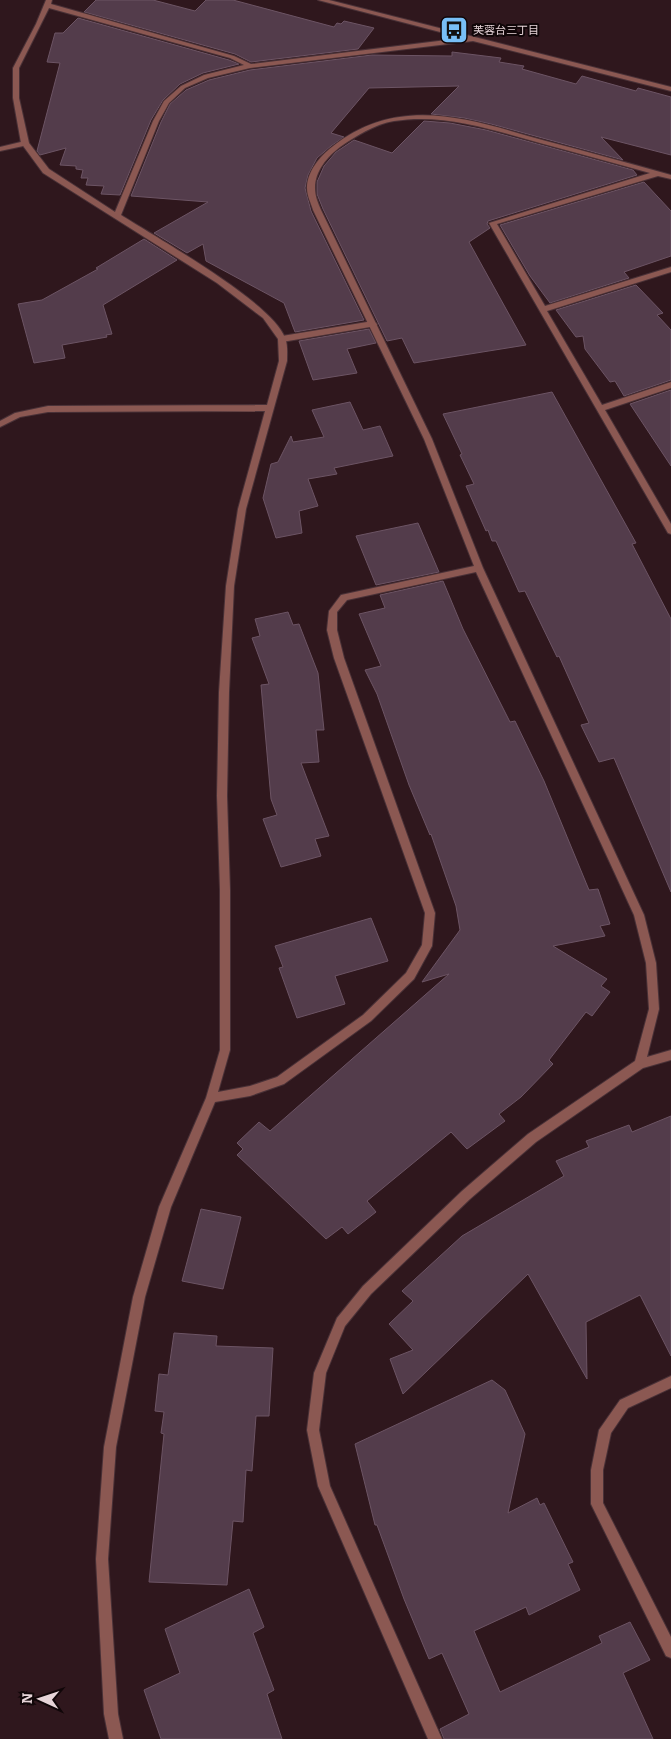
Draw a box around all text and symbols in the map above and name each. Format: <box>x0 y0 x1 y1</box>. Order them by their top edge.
bus stop icon: 芙蓉台三丁目 <box>439 15 469 45</box>
place label: 芙蓉台三丁目 <box>473 24 539 37</box>
north arrow <box>15 1674 65 1724</box>
text: N <box>19 1692 36 1704</box>

